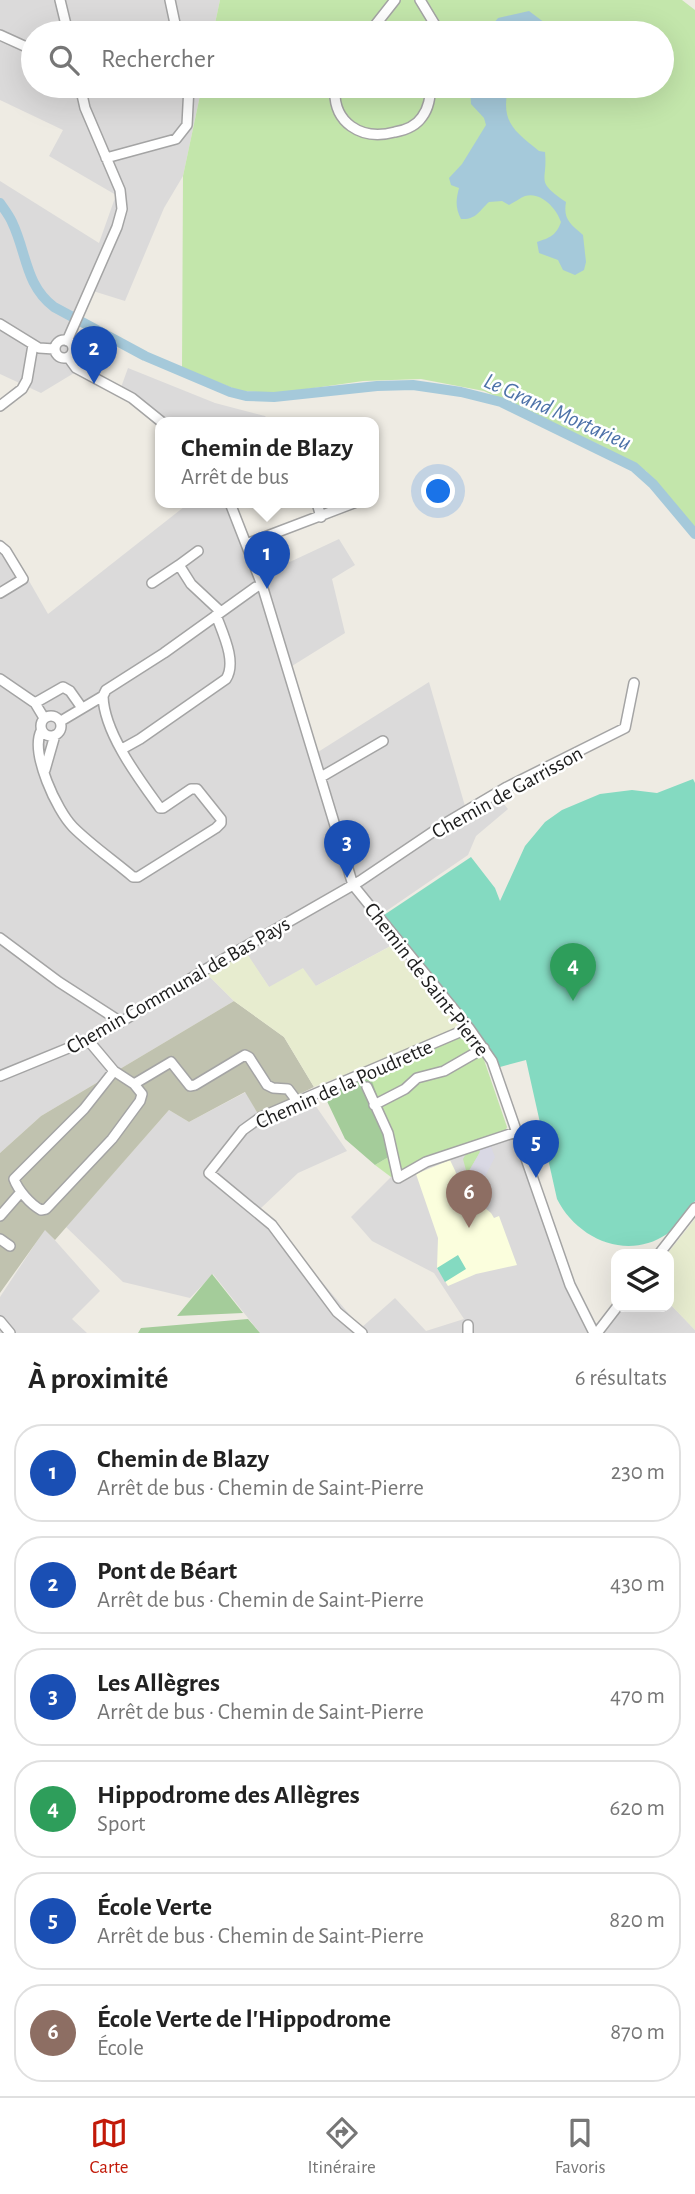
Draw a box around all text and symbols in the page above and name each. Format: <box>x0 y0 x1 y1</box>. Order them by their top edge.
search box <box>21 21 674 98</box>
icon: search <box>45 41 83 79</box>
text: Rechercher <box>101 46 214 72</box>
pin: 2 <box>71 326 117 384</box>
water label: Le Grand Mortarieu <box>480 370 635 455</box>
popup <box>155 417 379 508</box>
text: Chemin de Blazy <box>181 435 353 461</box>
text: Arrêt de bus <box>181 466 289 489</box>
your location <box>421 474 455 508</box>
pin: 1 <box>244 531 290 589</box>
street label: Chemin de Garrisson <box>428 742 586 843</box>
pin: 3 <box>324 820 370 878</box>
street label: Chemin de Saint-Pierre <box>360 899 493 1060</box>
street label: Chemin Communal de Bas Pays <box>63 913 294 1058</box>
pin: 4 <box>550 943 596 1001</box>
street label: Chemin de la Poudrette <box>253 1036 436 1133</box>
pin: 5 <box>513 1120 559 1178</box>
pin: 6 <box>446 1170 492 1228</box>
map controls <box>611 1249 674 1312</box>
button: layers <box>611 1249 674 1312</box>
text: À proximité <box>28 1364 168 1394</box>
text: 6 résultats <box>575 1367 667 1390</box>
text: Chemin de Blazy <box>97 1446 269 1472</box>
text: 1 <box>49 1461 57 1484</box>
text: 230 m <box>611 1461 665 1484</box>
text: Arrêt de bus · Chemin de Saint-Pierre <box>97 1477 424 1500</box>
text: Pont de Béart <box>97 1558 237 1584</box>
text: 2 <box>48 1573 58 1596</box>
text: 430 m <box>610 1573 665 1596</box>
text: Arrêt de bus · Chemin de Saint-Pierre <box>97 1589 424 1612</box>
text: Les Allègres <box>97 1670 220 1696</box>
text: 3 <box>48 1685 58 1708</box>
text: 470 m <box>610 1685 665 1708</box>
text: Arrêt de bus · Chemin de Saint-Pierre <box>97 1701 424 1724</box>
text: Hippodrome des Allègres <box>97 1782 360 1808</box>
text: 4 <box>47 1797 59 1820</box>
text: 620 m <box>609 1797 665 1820</box>
text: Sport <box>97 1813 145 1836</box>
text: École Verte <box>97 1894 212 1920</box>
text: 5 <box>48 1909 58 1932</box>
text: 820 m <box>609 1909 665 1932</box>
text: Arrêt de bus · Chemin de Saint-Pierre <box>97 1925 424 1948</box>
text: École Verte de l'Hippodrome <box>97 2006 391 2032</box>
text: 6 <box>47 2021 59 2044</box>
text: 870 m <box>610 2021 665 2044</box>
text: École <box>97 2037 144 2060</box>
tab: Carte <box>89 2114 129 2179</box>
tab: Itinéraire <box>307 2114 376 2179</box>
tab: Favoris <box>555 2114 606 2179</box>

